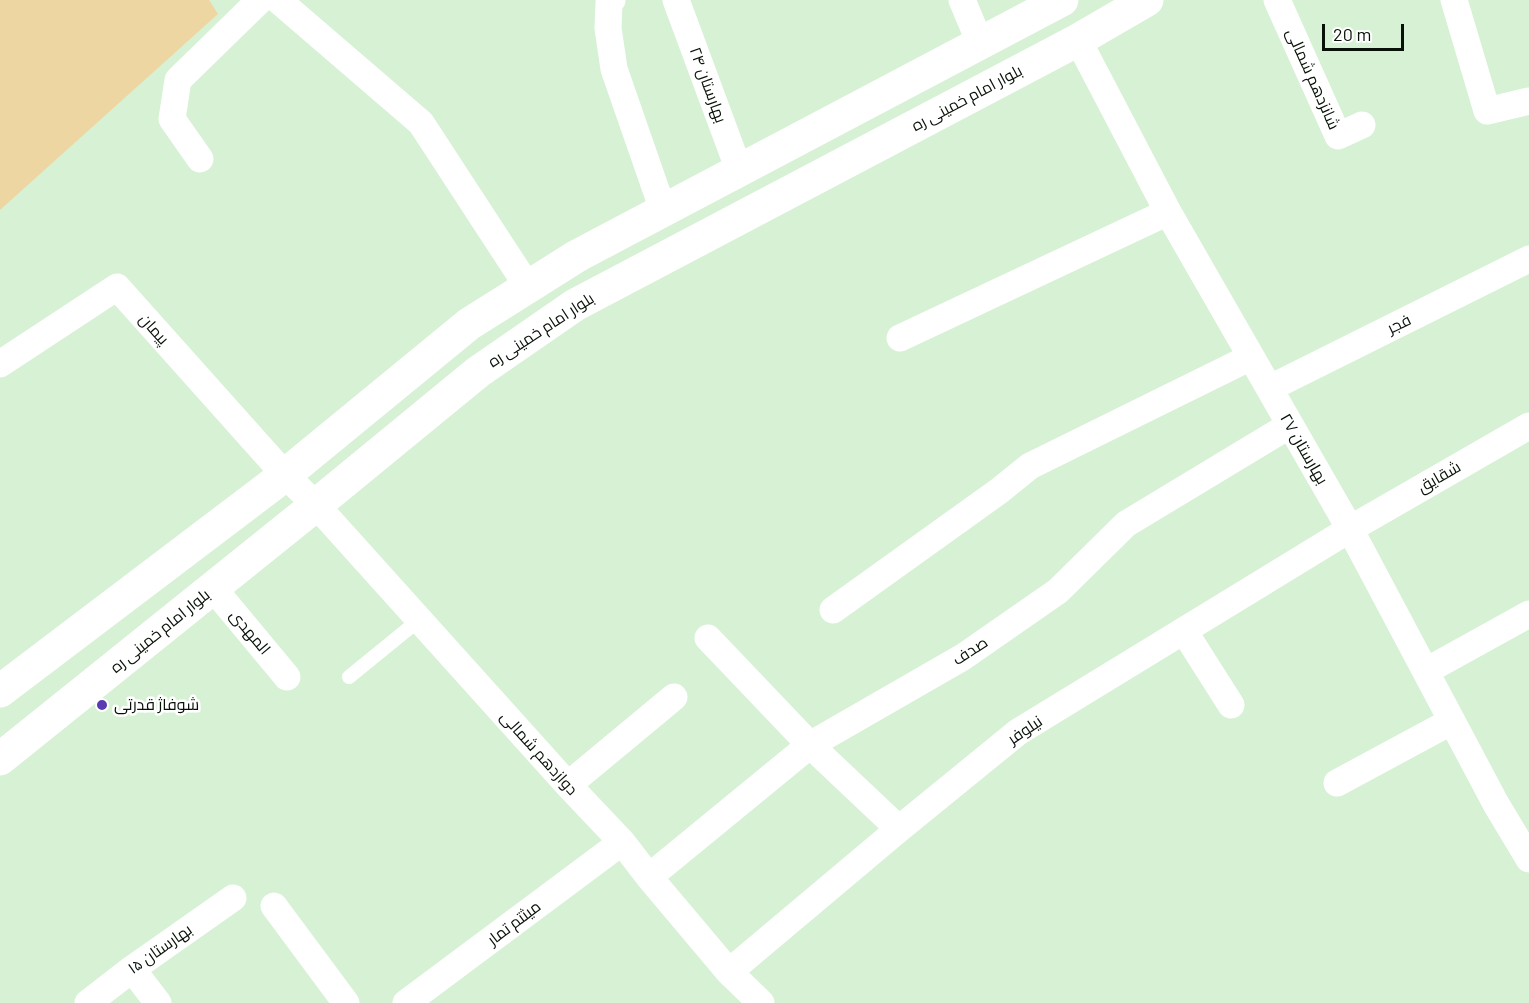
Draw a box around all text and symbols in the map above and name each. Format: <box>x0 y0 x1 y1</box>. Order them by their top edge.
scale bar <box>1325 12 1408 50</box>
text: 20 m <box>1333 23 1371 45</box>
street label: شانزدهم شمالی <box>1282 26 1344 132</box>
street label: بهارستان ۲۴ <box>685 44 731 126</box>
street label: بلوار امام خمینی ره <box>908 61 1026 135</box>
street label: بلوار امام خمینی ره <box>484 289 598 371</box>
street label: پیمان <box>135 310 173 348</box>
street label: فجر <box>1384 310 1414 338</box>
street label: بهارستان ۲۷ <box>1276 410 1332 488</box>
street label: شقایق <box>1414 457 1464 497</box>
street label: بلوار امام خمینی ره <box>106 585 214 677</box>
street label: المهدی <box>226 606 274 658</box>
street label: صدف <box>949 633 991 669</box>
place label: شوفاژ قدرتی <box>114 695 199 715</box>
marker: شوفاژ قدرتی <box>95 698 109 712</box>
street label: دوازدهم شمالی <box>496 707 582 799</box>
street label: نیلوفر <box>1004 712 1046 748</box>
street label: میثتم تمار <box>483 897 545 949</box>
street label: بهارستان ۱۵ <box>124 920 196 978</box>

